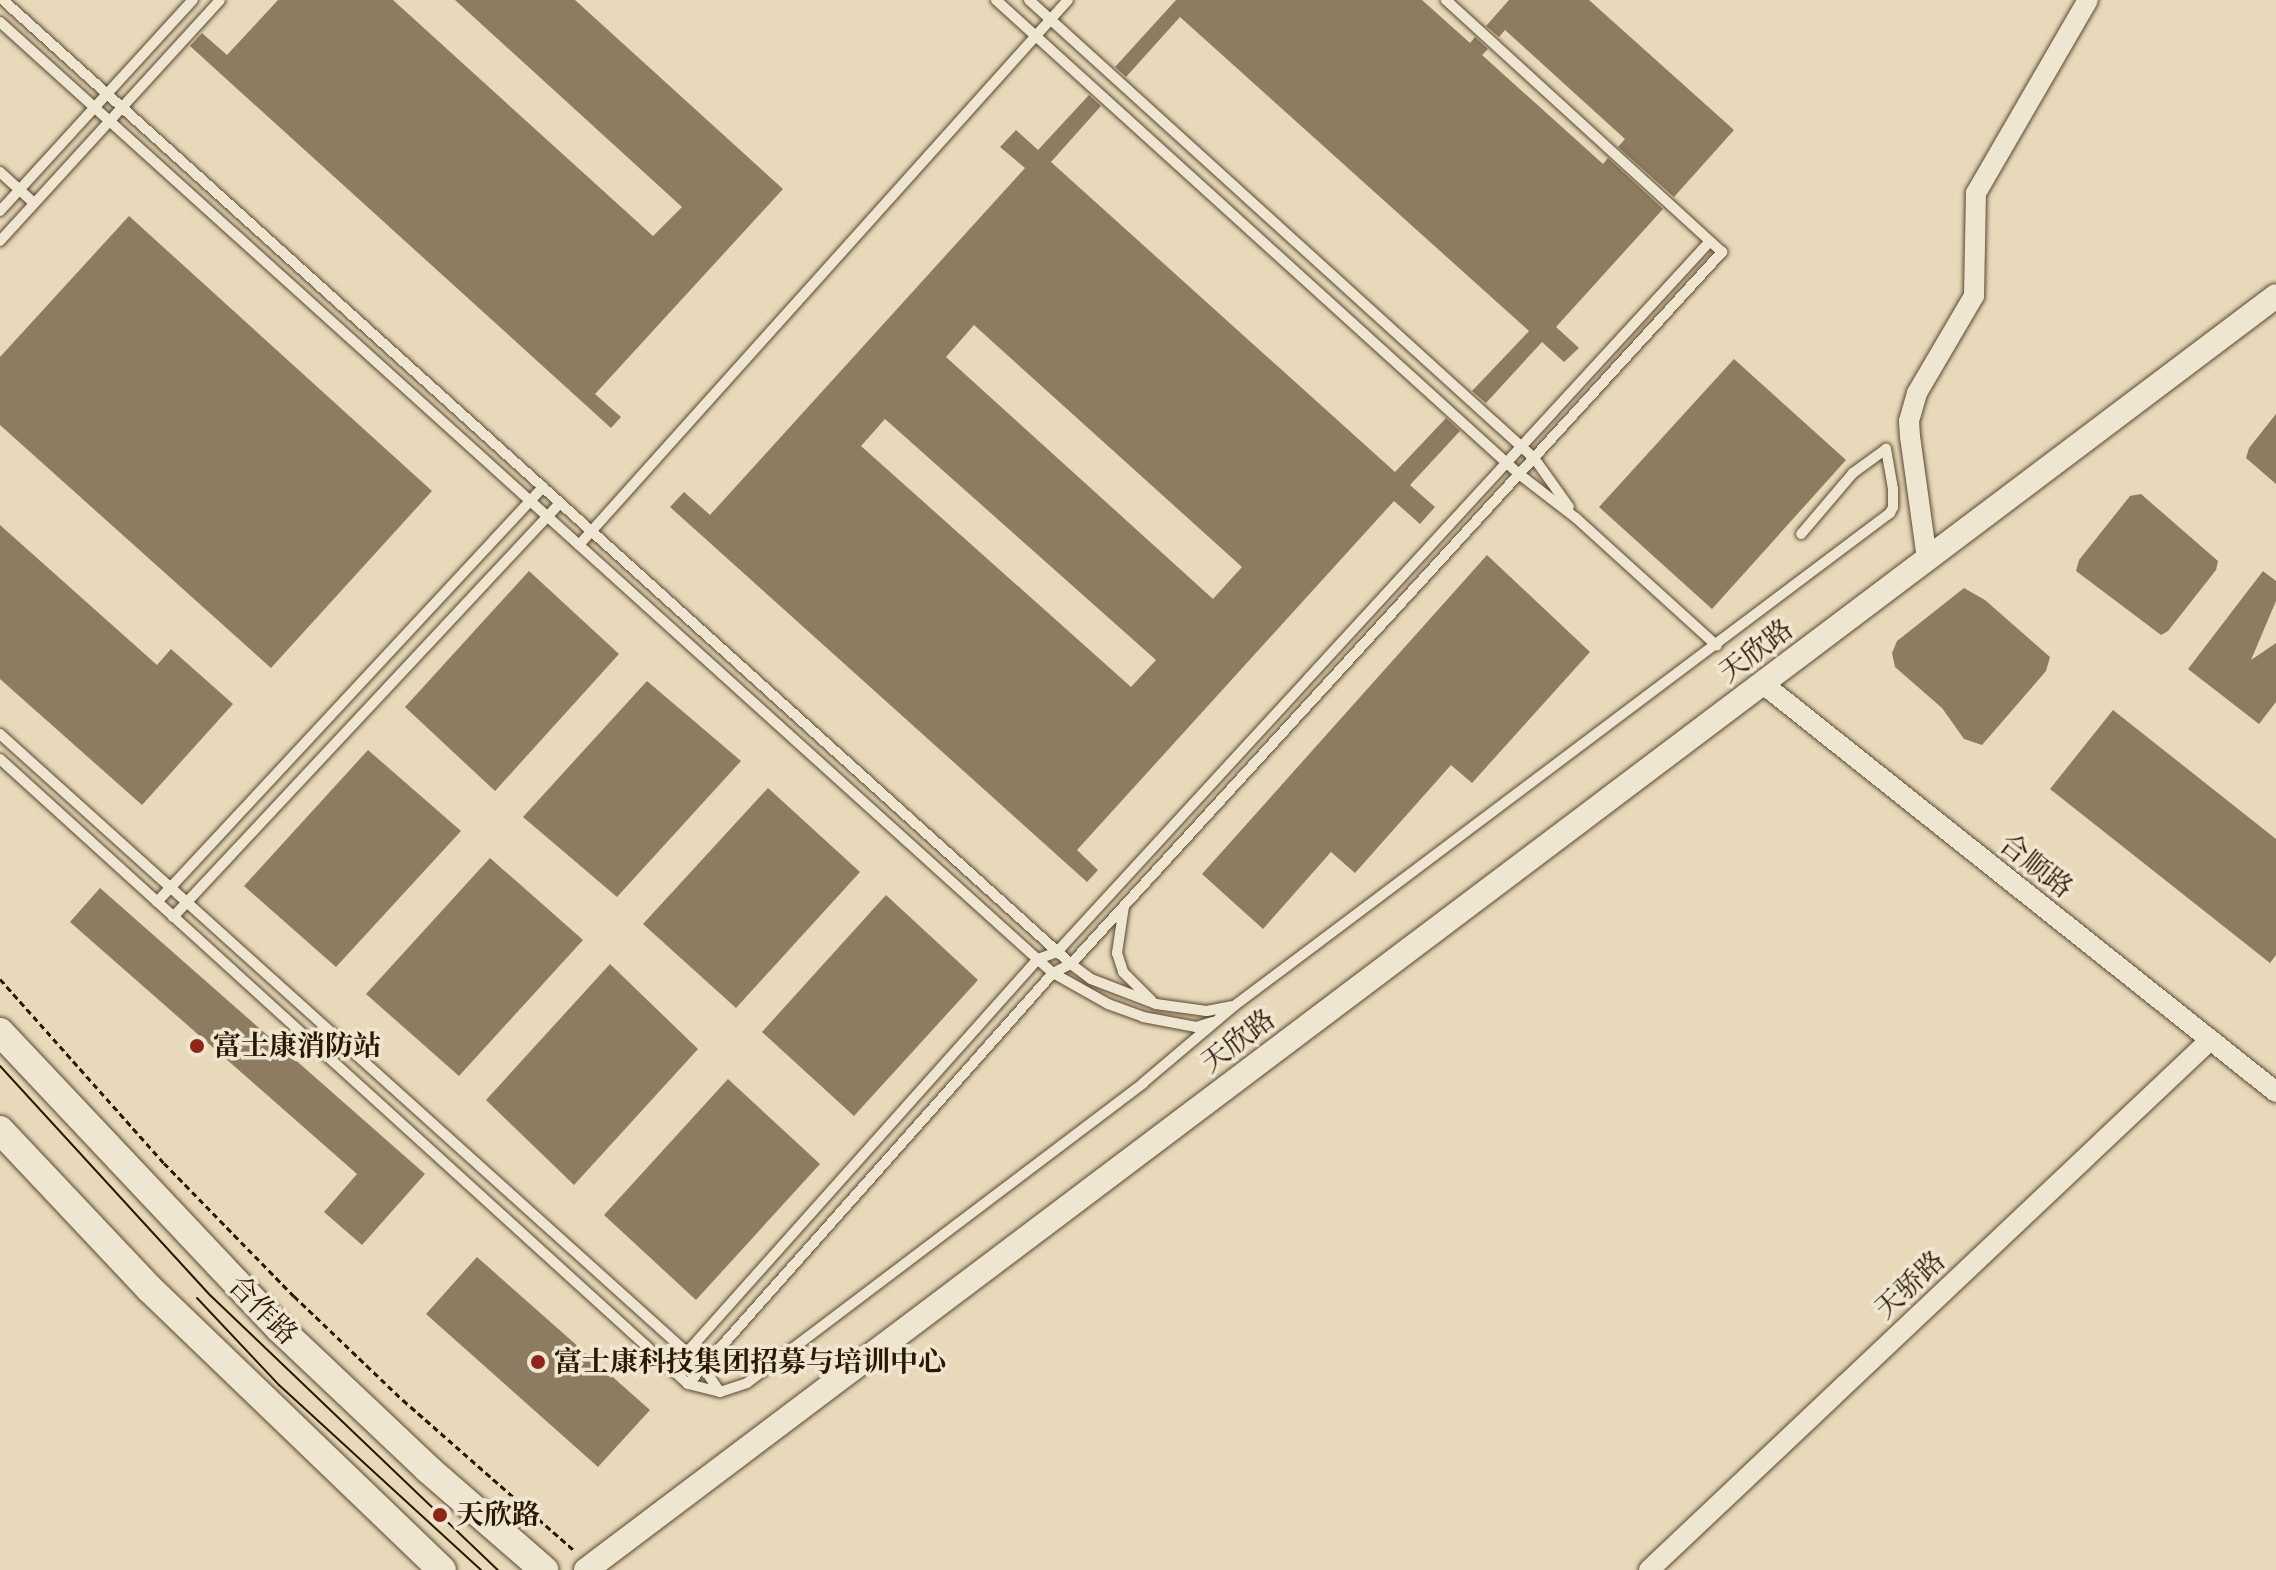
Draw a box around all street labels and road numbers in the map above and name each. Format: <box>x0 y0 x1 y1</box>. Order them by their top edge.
street label: 天欣路 <box>1712 612 1800 690</box>
street label: 合顺路 <box>1993 827 2079 905</box>
street label: 天欣路 <box>1194 1002 1282 1080</box>
street label: 天骄路 <box>1868 1244 1952 1326</box>
street label: 合作路 <box>221 1268 305 1352</box>

